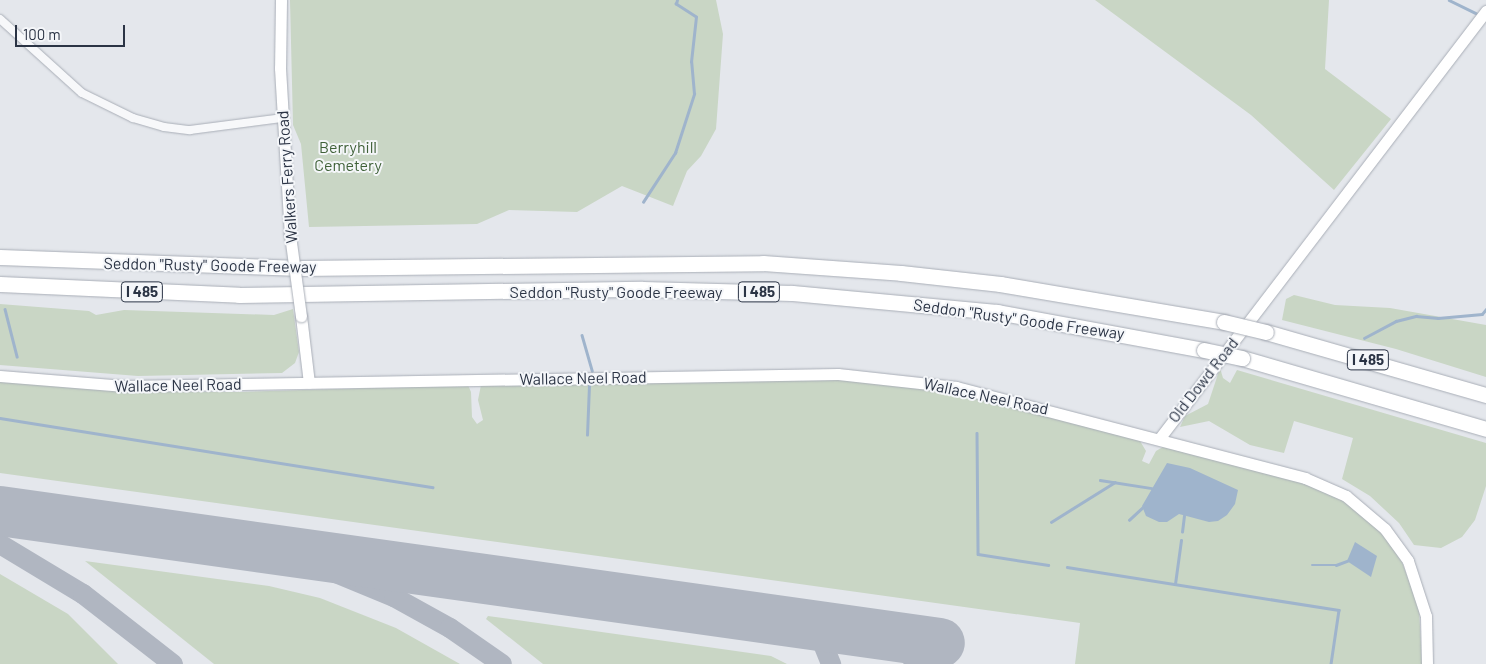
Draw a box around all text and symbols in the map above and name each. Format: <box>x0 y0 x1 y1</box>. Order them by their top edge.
scale bar <box>18 15 128 47</box>
text: 100 m <box>23 25 61 43</box>
street label: Walkers Ferry Road <box>273 110 301 244</box>
park label: Berryhill Cemetery <box>314 137 382 175</box>
street label: Seddon "Rusty" Goode Freeway <box>103 254 317 276</box>
road number: I 485 <box>121 280 163 304</box>
road number: I 485 <box>738 280 780 304</box>
street label: Seddon "Rusty" Goode Freeway <box>510 282 722 302</box>
street label: Seddon "Rusty" Goode Freeway <box>912 295 1126 343</box>
street label: Old Dowd Road <box>1164 334 1242 426</box>
road number: I 485 <box>1347 348 1389 372</box>
street label: Wallace Neel Road <box>519 367 647 389</box>
street label: Wallace Neel Road <box>922 373 1050 419</box>
street label: Wallace Neel Road <box>114 374 242 396</box>

